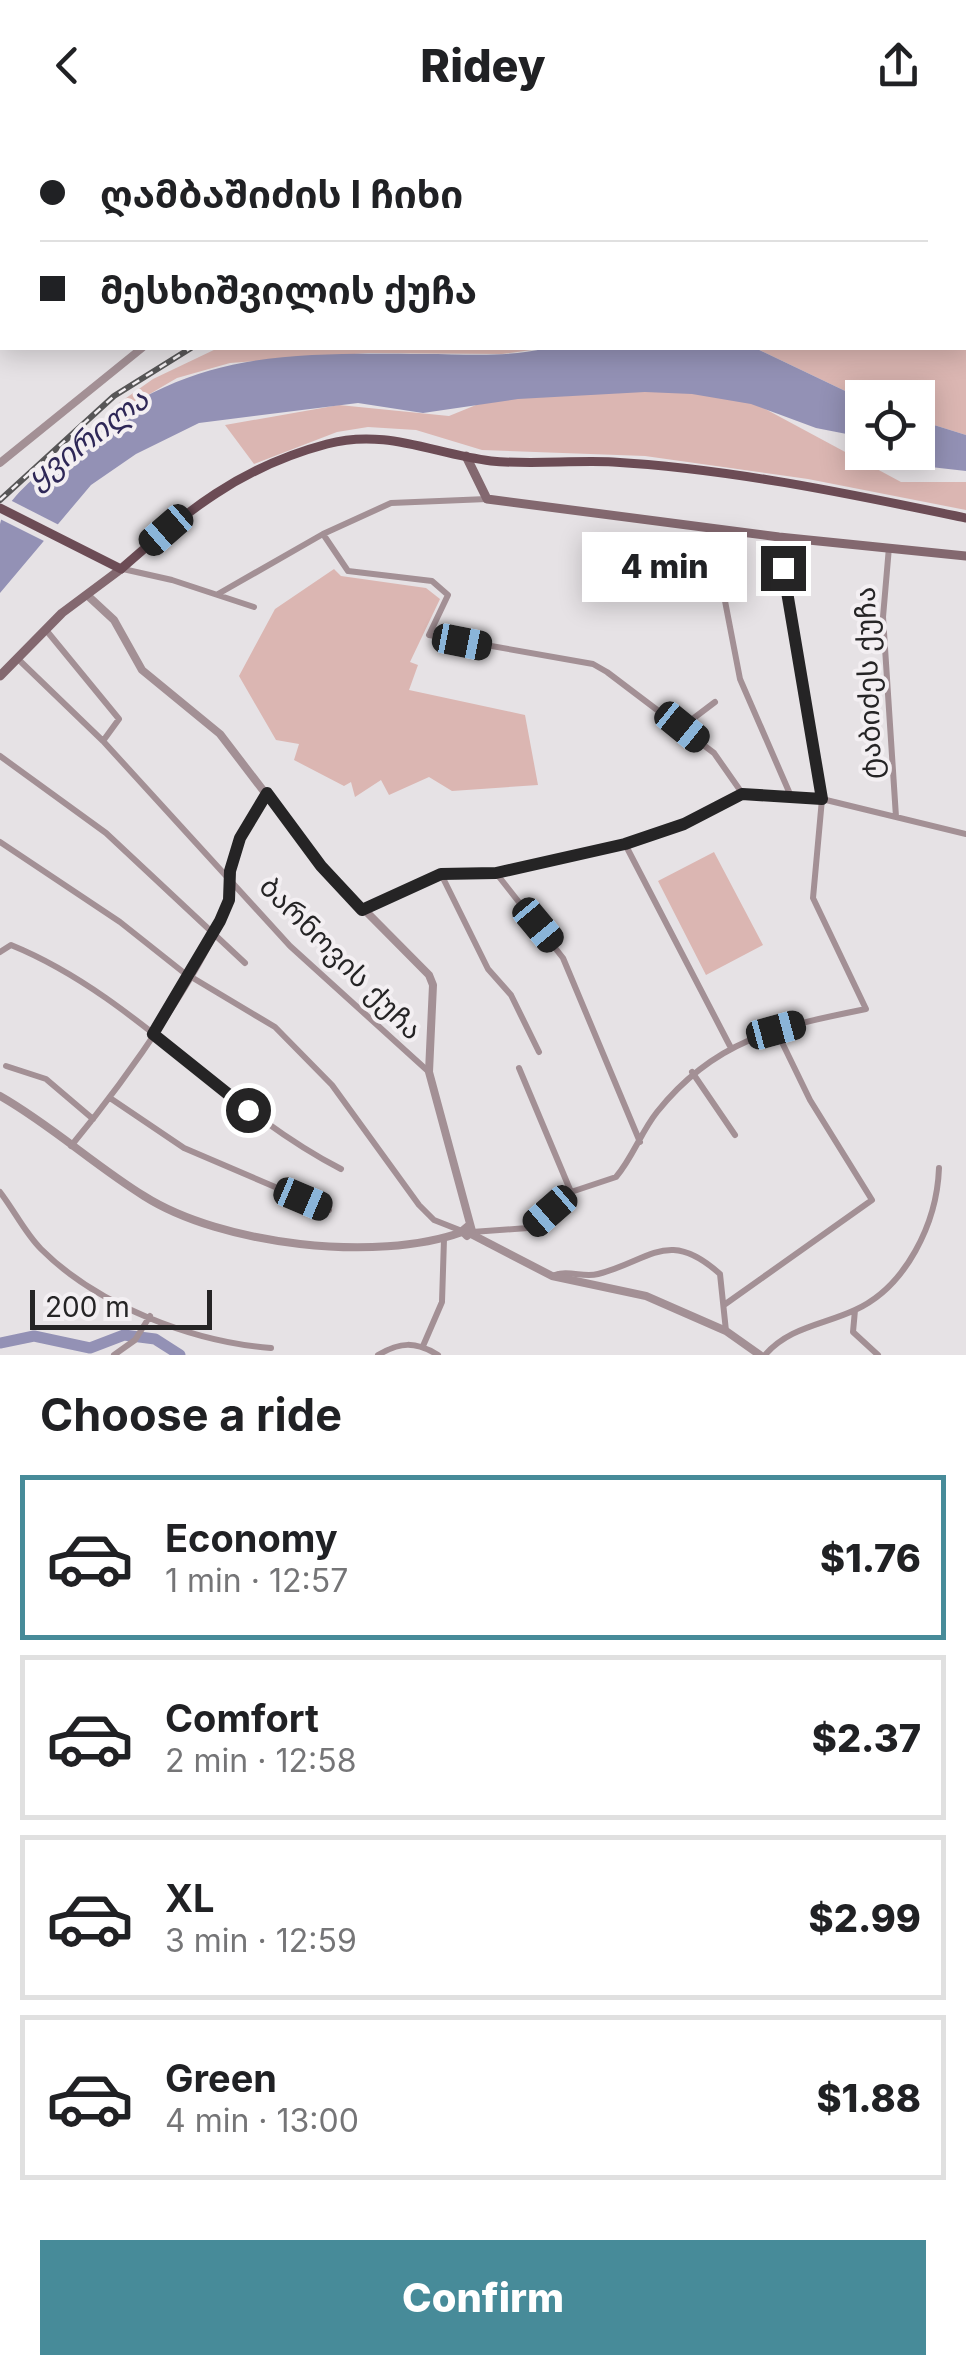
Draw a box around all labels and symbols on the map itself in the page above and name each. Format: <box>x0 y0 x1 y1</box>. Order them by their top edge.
water label: ყვირილა <box>20 381 156 496</box>
car <box>134 499 198 561</box>
callout: 4 min <box>583 533 748 603</box>
route end <box>761 546 806 591</box>
street label: ტაბიძეს ქუჩა <box>848 586 888 780</box>
car <box>430 622 494 662</box>
car <box>649 696 715 758</box>
street label: ბარნოვის ქუჩა <box>253 870 429 1046</box>
car <box>507 892 569 958</box>
car <box>743 1008 809 1052</box>
route start <box>226 1088 271 1133</box>
car <box>270 1173 336 1225</box>
car <box>518 1180 582 1242</box>
scale bar <box>30 1285 212 1330</box>

